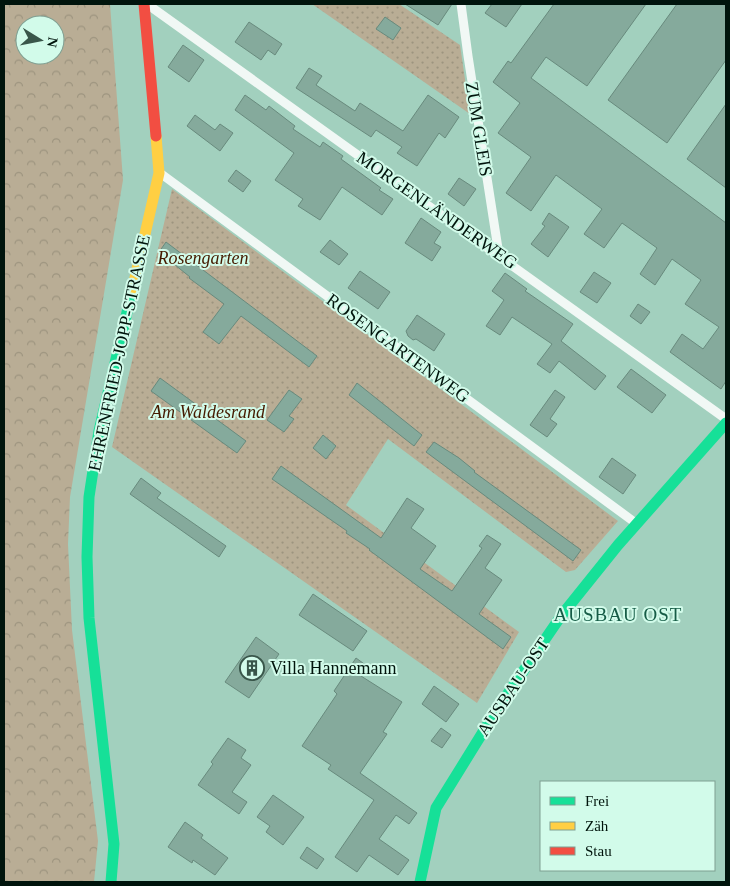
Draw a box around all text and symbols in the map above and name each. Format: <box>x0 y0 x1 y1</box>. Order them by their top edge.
north arrow <box>15 15 65 65</box>
text: N <box>44 36 61 48</box>
street label: ZUM GLEIS <box>462 80 496 178</box>
street label: MORGENLÄNDERWEG <box>353 147 521 273</box>
street label: EHRENFRIED-JOPP-STRASSE <box>84 233 154 473</box>
park label: Rosengarten <box>157 248 248 268</box>
street label: ROSENGARTENWEG <box>323 289 473 407</box>
park label: Am Waldesrand <box>150 402 266 422</box>
district label: AUSBAU OST <box>554 604 682 625</box>
street label: AUSBAU-OST <box>473 634 553 740</box>
building icon: Villa Hannemann <box>239 655 265 681</box>
place label: Villa Hannemann <box>270 658 396 678</box>
legend <box>540 781 715 871</box>
text: Frei <box>585 793 609 809</box>
text: Zäh <box>585 818 609 834</box>
text: Stau <box>585 843 612 859</box>

